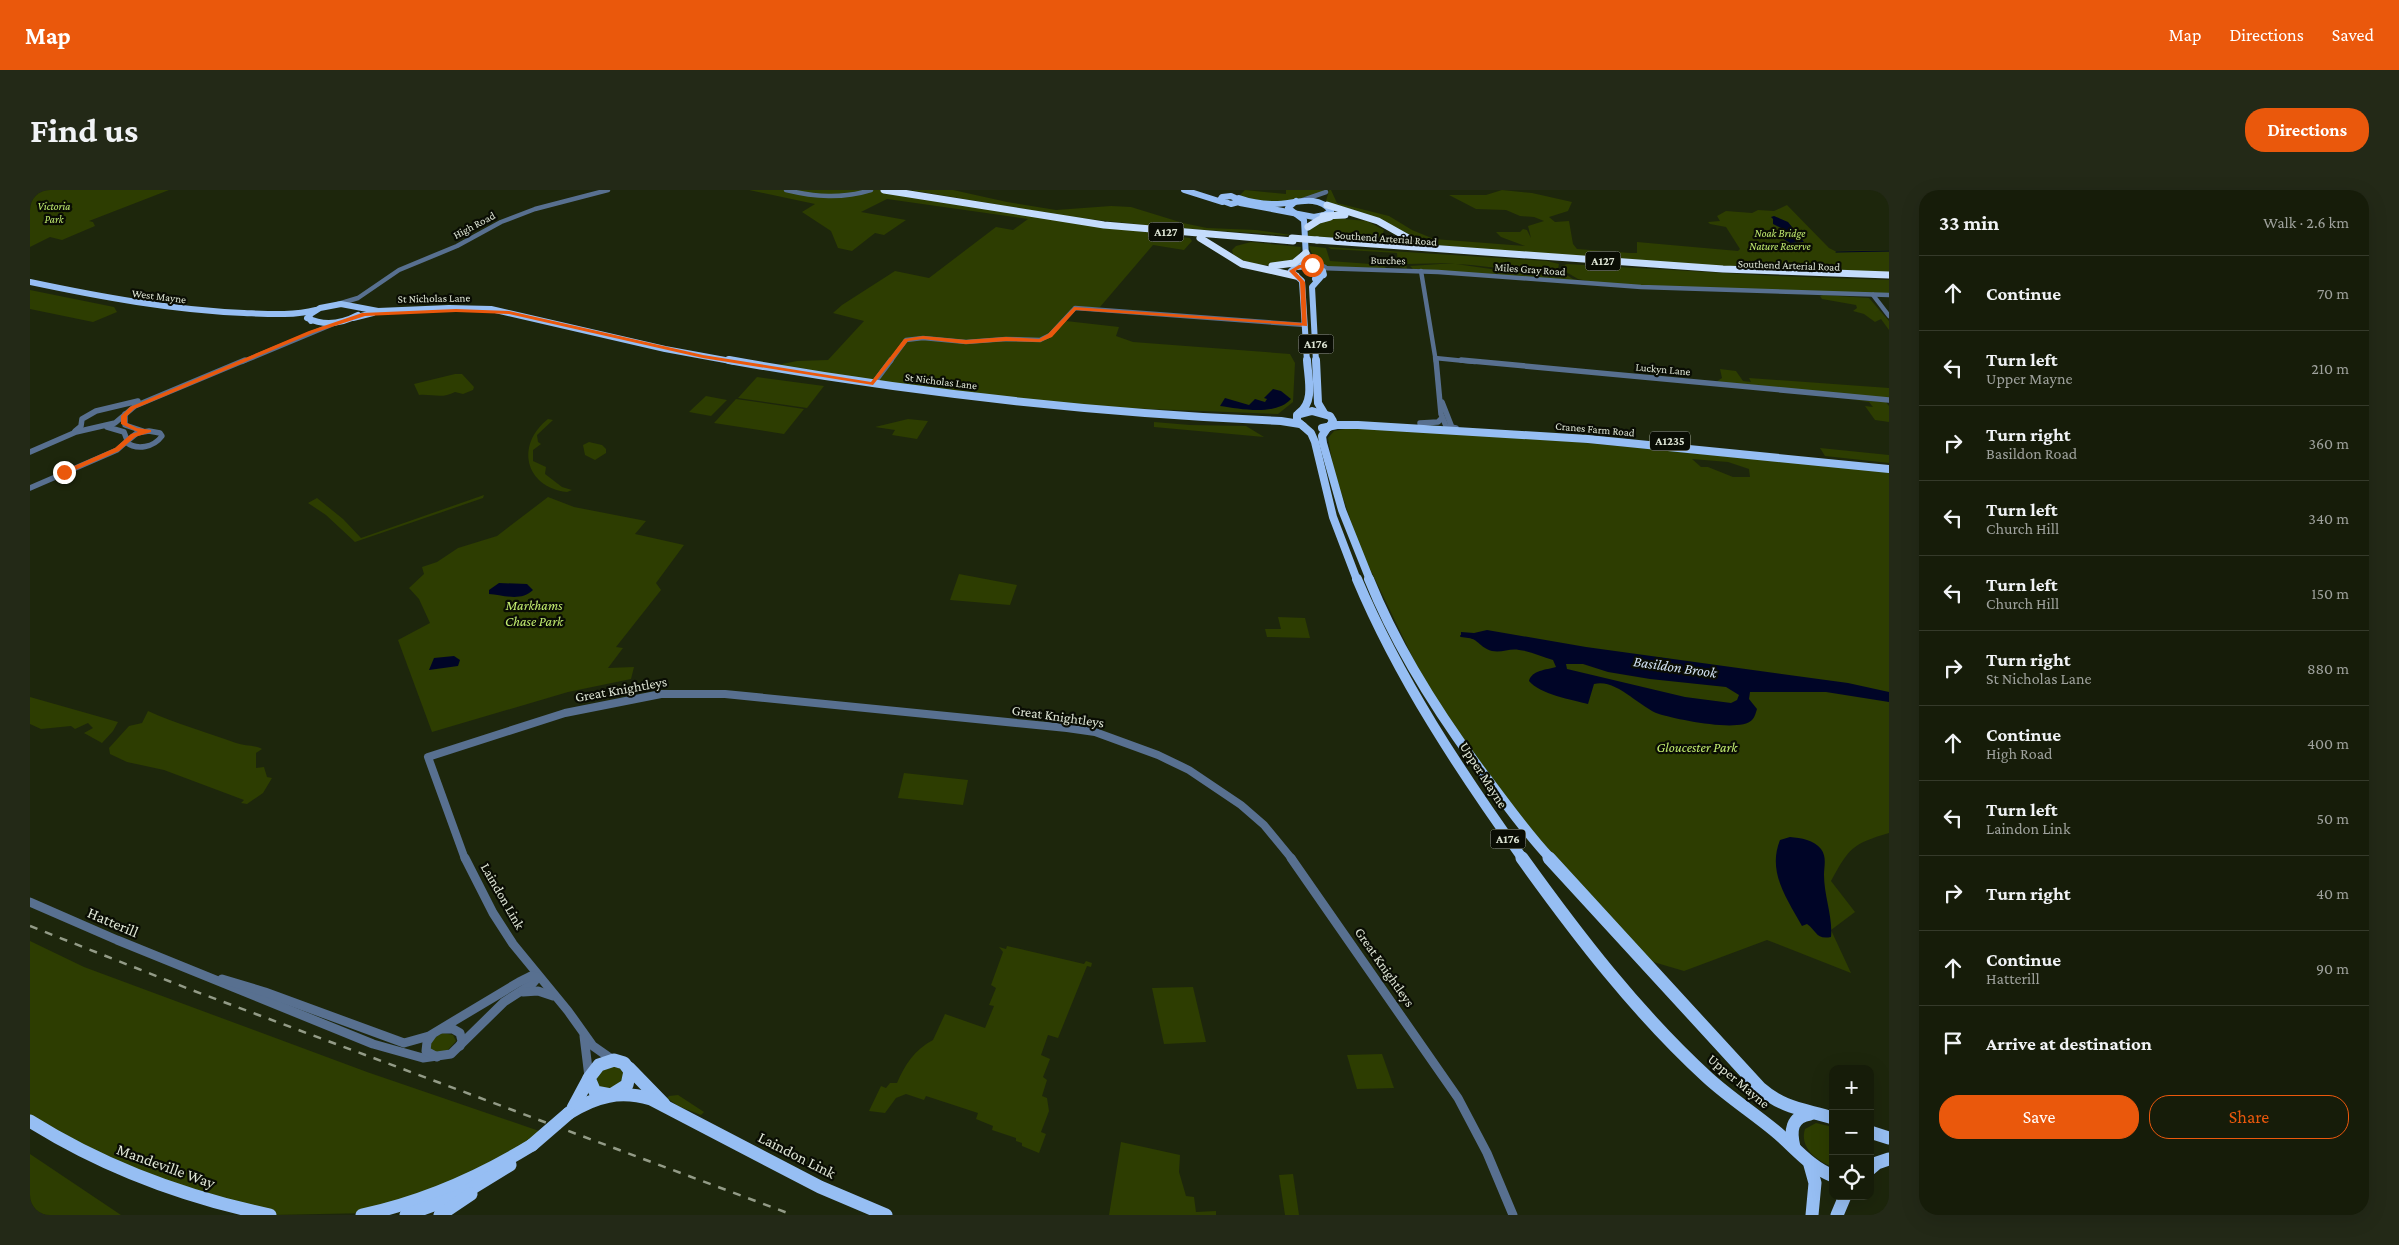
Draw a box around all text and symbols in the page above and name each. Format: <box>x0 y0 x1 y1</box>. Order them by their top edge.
text: Map <box>25 22 71 49</box>
text: Map <box>2169 25 2201 45</box>
text: Directions <box>2229 25 2304 45</box>
text: Saved <box>2332 25 2374 45</box>
button: Directions <box>2245 108 2369 152</box>
text: Find us <box>30 111 138 150</box>
park label: Victoria Park <box>38 200 70 225</box>
street label: High Road <box>451 209 498 242</box>
text: 33 min <box>1939 211 1999 235</box>
text: Walk · 2.6 km <box>2263 214 2349 231</box>
road number: A127 <box>1148 222 1184 242</box>
park label: Noak Bridge Nature Reserve <box>1749 227 1812 252</box>
street label: Southend Arterial Road <box>1335 228 1438 248</box>
road number: A127 <box>1586 251 1620 270</box>
route start <box>1301 254 1324 277</box>
street label: Burches <box>1370 254 1406 266</box>
street label: Southend Arterial Road <box>1738 257 1841 273</box>
street label: Miles Gray Road <box>1494 261 1566 278</box>
icon: ahead <box>1939 279 1967 307</box>
text: Continue <box>1986 283 2061 304</box>
text: 70 m <box>2317 285 2349 302</box>
street label: West Mayne <box>131 287 187 306</box>
street label: St Nicholas Lane <box>398 291 471 305</box>
road number: A176 <box>1298 334 1334 354</box>
text: Turn left <box>1986 349 2058 370</box>
icon: left <box>1939 354 1967 382</box>
text: 210 m <box>2311 360 2349 377</box>
street label: Luckyn Lane <box>1635 361 1691 378</box>
text: Upper Mayne <box>1986 370 2073 387</box>
street label: St Nicholas Lane <box>904 371 978 391</box>
street label: Cranes Farm Road <box>1555 420 1635 438</box>
text: Turn right <box>1986 424 2071 445</box>
icon: right <box>1939 429 1967 457</box>
road number: A1235 <box>1650 432 1690 450</box>
text: 360 m <box>2308 435 2349 452</box>
text: Basildon Road <box>1986 445 2077 462</box>
route end <box>53 461 76 484</box>
text: Turn left <box>1986 499 2058 520</box>
icon: left <box>1939 504 1967 532</box>
text: 340 m <box>2308 510 2349 527</box>
text: Church Hill <box>1986 520 2059 537</box>
text: Turn left <box>1986 574 2058 595</box>
icon: left <box>1939 579 1967 607</box>
text: 150 m <box>2311 585 2349 602</box>
text: Church Hill <box>1986 595 2059 612</box>
park label: Markhams Chase Park <box>504 597 564 629</box>
text: Turn right <box>1986 649 2071 670</box>
water label: Basildon Brook <box>1632 653 1719 681</box>
icon: right <box>1939 654 1967 682</box>
text: 880 m <box>2307 660 2349 677</box>
text: St Nicholas Lane <box>1986 670 2092 687</box>
street label: Great Knightleys <box>574 673 668 705</box>
street label: Great Knightleys <box>1011 702 1105 730</box>
text: Continue <box>1986 724 2061 745</box>
icon: ahead <box>1939 729 1967 757</box>
text: 400 m <box>2307 735 2349 752</box>
street label: Upper Mayne <box>1457 739 1511 811</box>
park label: Gloucester Park <box>1657 739 1738 755</box>
text: High Road <box>1986 745 2052 762</box>
text: Turn left <box>1986 799 2058 820</box>
icon: left <box>1939 804 1967 832</box>
text: 50 m <box>2317 810 2349 827</box>
text: Laindon Link <box>1986 820 2071 837</box>
road number: A176 <box>1490 830 1526 849</box>
street label: Laindon Link <box>478 860 529 932</box>
icon: right <box>1939 879 1967 907</box>
text: Turn right <box>1986 883 2071 904</box>
text: 40 m <box>2316 885 2349 902</box>
street label: Hatterill <box>85 904 141 940</box>
street label: Great Knightleys <box>1352 924 1418 1010</box>
text: Continue <box>1986 949 2061 970</box>
icon: ahead <box>1939 954 1967 982</box>
text: 90 m <box>2316 960 2349 977</box>
text: Hatterill <box>1986 970 2040 987</box>
icon: arrive <box>1939 1029 1967 1057</box>
text: Arrive at destination <box>1986 1033 2152 1054</box>
street label: Upper Mayne <box>1705 1051 1773 1111</box>
map controls <box>1829 1065 1874 1200</box>
button: + <box>1829 1065 1874 1110</box>
button: Save <box>1939 1095 2139 1139</box>
button: Share <box>2149 1095 2349 1139</box>
button: − <box>1829 1110 1874 1155</box>
street label: Laindon Link <box>755 1128 839 1182</box>
street label: Mandeville Way <box>114 1140 218 1193</box>
button: locate <box>1829 1155 1874 1200</box>

